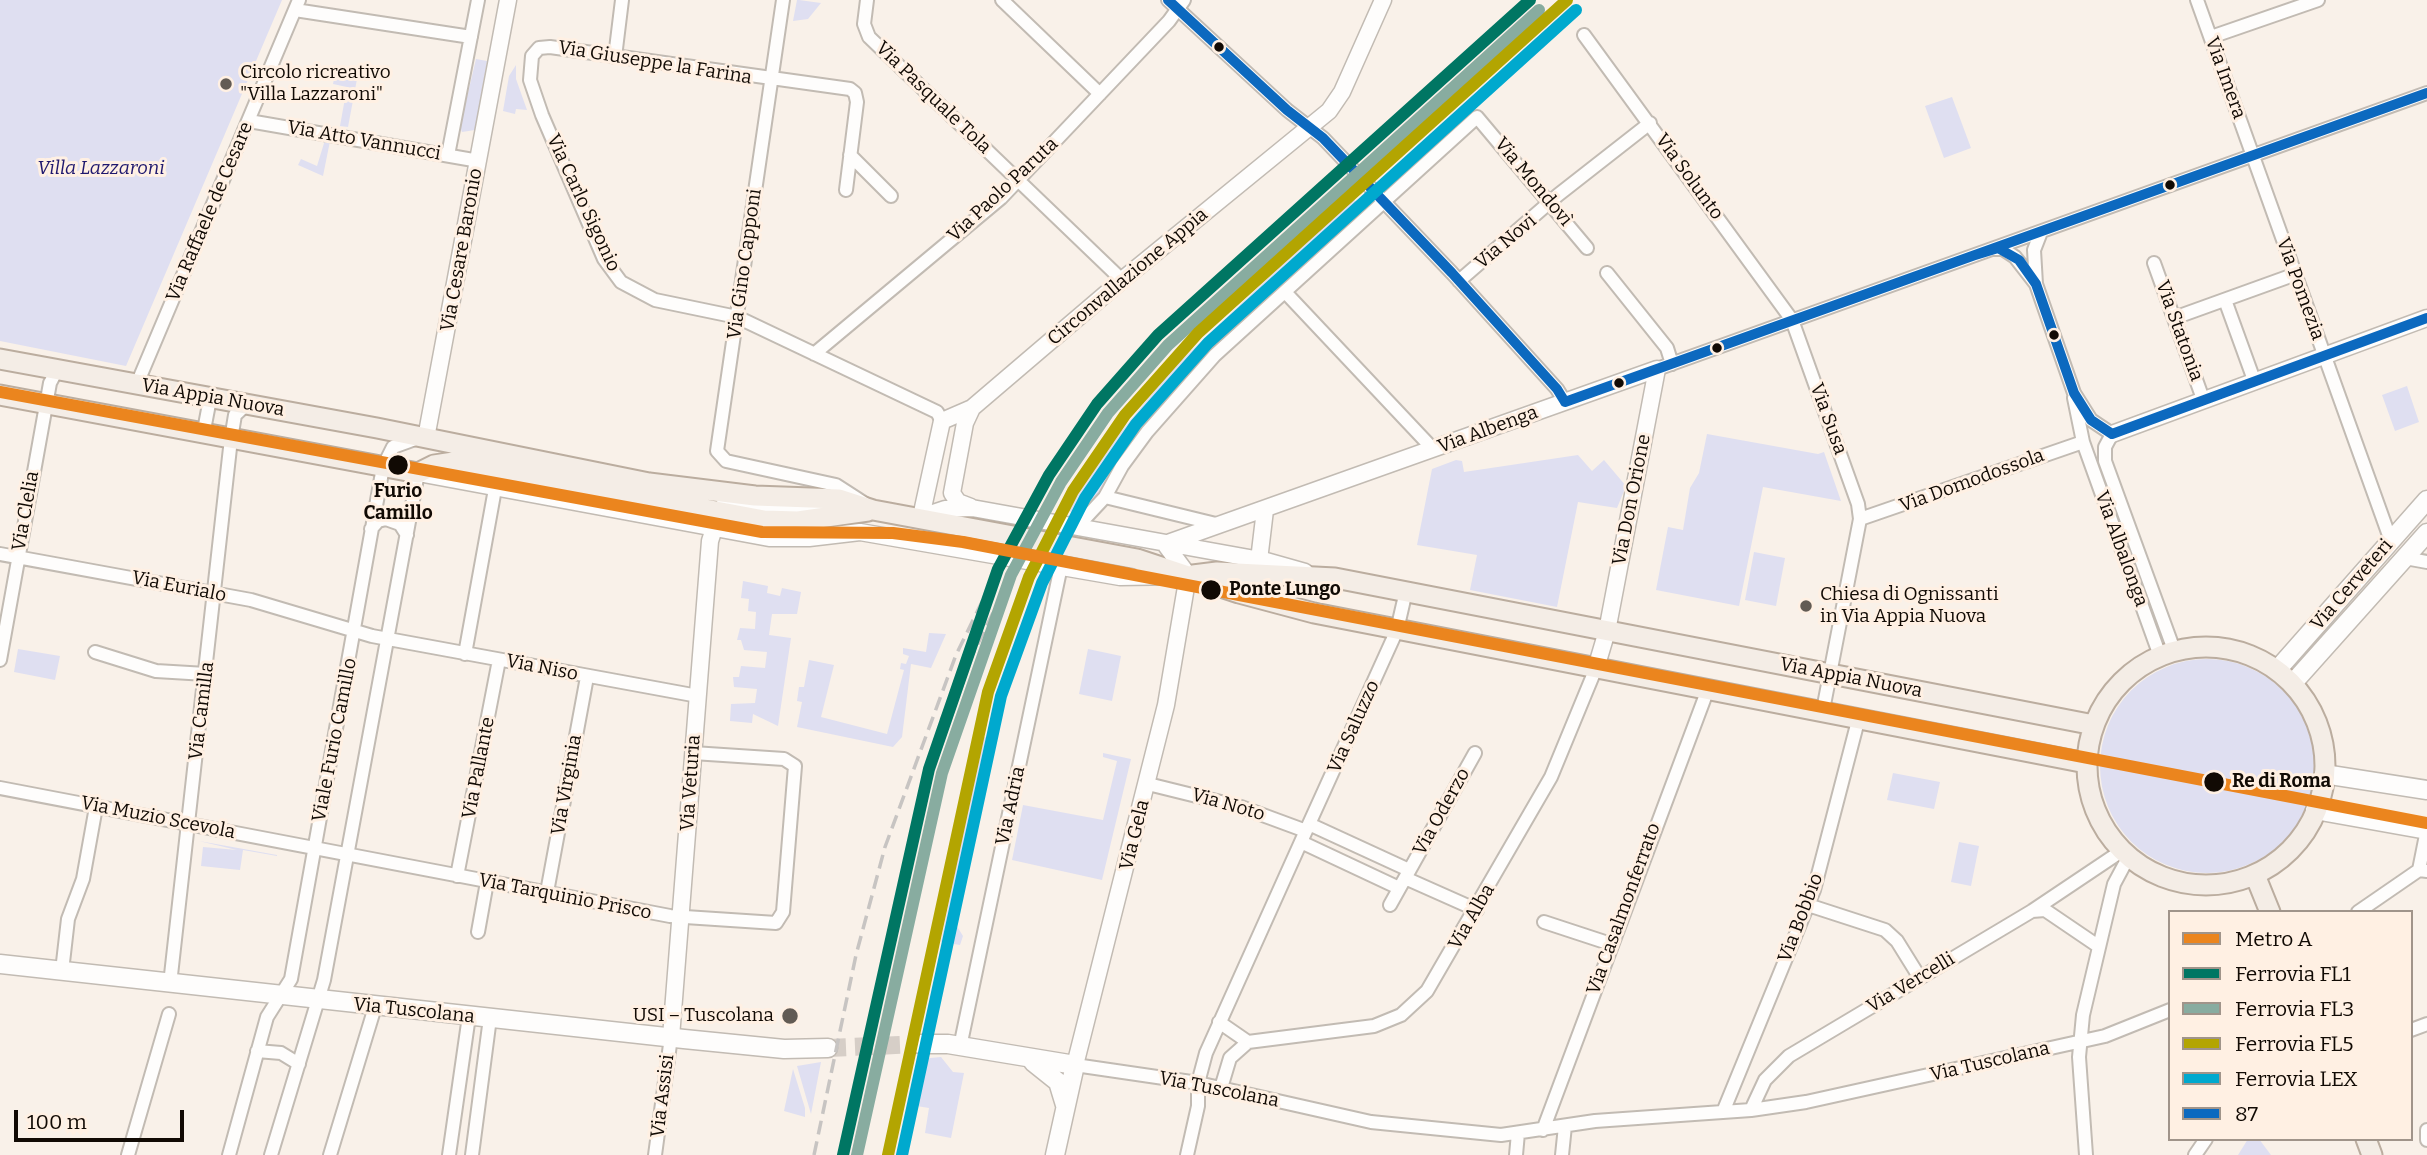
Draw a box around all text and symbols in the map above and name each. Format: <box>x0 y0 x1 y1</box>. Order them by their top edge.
street label: Via Imera <box>2200 34 2250 122</box>
street label: Via Giuseppe la Farina <box>557 36 753 90</box>
street label: Via Pasquale Tola <box>870 37 996 159</box>
unlabelled marker <box>1212 40 1226 54</box>
place label: Circolo ricreativo "Villa Lazzaroni" <box>240 62 391 106</box>
marker: Circolo ricreativo "Villa Lazzaroni" <box>218 76 234 92</box>
street label: Via Atto Vannucci <box>286 116 442 166</box>
street label: Via Raffaele de Cesare <box>162 119 258 305</box>
street label: Via Solunto <box>1650 130 1728 224</box>
street label: Via Carlo Sigonio <box>541 131 625 275</box>
street label: Via Paolo Paruta <box>943 133 1063 247</box>
street label: Via Mondovì <box>1489 133 1577 231</box>
park label: Villa Lazzaroni <box>37 158 165 180</box>
street label: Via Cesare Baronio <box>436 167 488 333</box>
unlabelled marker <box>2163 178 2177 192</box>
street label: Via Gino Capponi <box>723 187 767 341</box>
street label: Circonvallazione Appia <box>1043 203 1213 351</box>
street label: Via Novi <box>1471 210 1541 274</box>
street label: Via Pomezia <box>2271 235 2329 343</box>
street label: Via Statonia <box>2150 278 2208 384</box>
unlabelled marker <box>2047 328 2061 342</box>
unlabelled marker <box>1710 341 1724 355</box>
street label: Via Appia Nuova <box>140 374 286 422</box>
unlabelled marker <box>1612 376 1626 390</box>
street label: Via Susa <box>1805 380 1851 458</box>
street label: Via Albenga <box>1435 401 1541 459</box>
street label: Via Don Orione <box>1608 432 1656 568</box>
street label: Via Domodossola <box>1897 444 2047 518</box>
marker: Furio Camillo <box>386 453 410 477</box>
street label: Via Clelia <box>8 469 44 553</box>
place label: Furio Camillo <box>363 481 433 525</box>
street label: Via Albalonga <box>2090 488 2152 610</box>
street label: Via Cerveteri <box>2306 535 2398 635</box>
street label: Via Eurialo <box>130 567 228 607</box>
marker: Ponte Lungo <box>1199 578 1223 602</box>
place label: Ponte Lungo <box>1229 579 1341 601</box>
place label: Chiesa di Ognissanti in Via Appia Nuova <box>1820 584 1999 628</box>
marker: Chiesa di Ognissanti in Via Appia Nuova <box>1798 598 1814 614</box>
street label: Via Niso <box>504 650 580 686</box>
street label: Via Appia Nuova <box>1778 653 1924 703</box>
street label: Viale Furio Camillo <box>308 656 362 824</box>
street label: Via Camilla <box>185 660 219 762</box>
street label: Via Saluzzo <box>1323 677 1385 777</box>
street label: Via Pallante <box>458 715 500 821</box>
street label: Via Virginia <box>547 733 587 837</box>
street label: Via Veturia <box>676 734 706 832</box>
street label: Via Adria <box>992 764 1030 848</box>
street label: Via Oderzo <box>1409 764 1475 860</box>
marker: Re di Roma <box>2202 770 2226 794</box>
place label: Re di Roma <box>2232 771 2331 793</box>
street label: Via Noto <box>1189 784 1267 826</box>
street label: Via Muzio Scevola <box>79 792 237 844</box>
street label: Via Gela <box>1115 797 1155 873</box>
street label: Via Casalmonferrato <box>1582 820 1666 998</box>
street label: Via Tarquinio Prisco <box>477 869 653 925</box>
street label: Via Bobbio <box>1774 870 1828 966</box>
street label: Via Alba <box>1444 880 1500 954</box>
legend <box>2168 910 2413 1141</box>
text: Metro A <box>2235 926 2312 952</box>
street label: Via Vercelli <box>1863 948 1959 1018</box>
text: Ferrovia FL1 <box>2235 961 2351 987</box>
street label: Via Tuscolana <box>352 993 476 1029</box>
text: Ferrovia FL3 <box>2235 996 2354 1022</box>
place label: USI – Tuscolana <box>633 1005 774 1027</box>
marker: USI – Tuscolana <box>780 1006 800 1026</box>
text: Ferrovia FL5 <box>2235 1031 2354 1057</box>
street label: Via Tuscolana <box>1928 1037 2052 1087</box>
street label: Via Assisi <box>647 1053 679 1139</box>
text: Ferrovia LEX <box>2235 1066 2358 1092</box>
street label: Via Tuscolana <box>1157 1067 1281 1113</box>
scale bar <box>18 1096 187 1140</box>
text: 87 <box>2235 1101 2258 1127</box>
text: 100 m <box>27 1109 87 1135</box>

